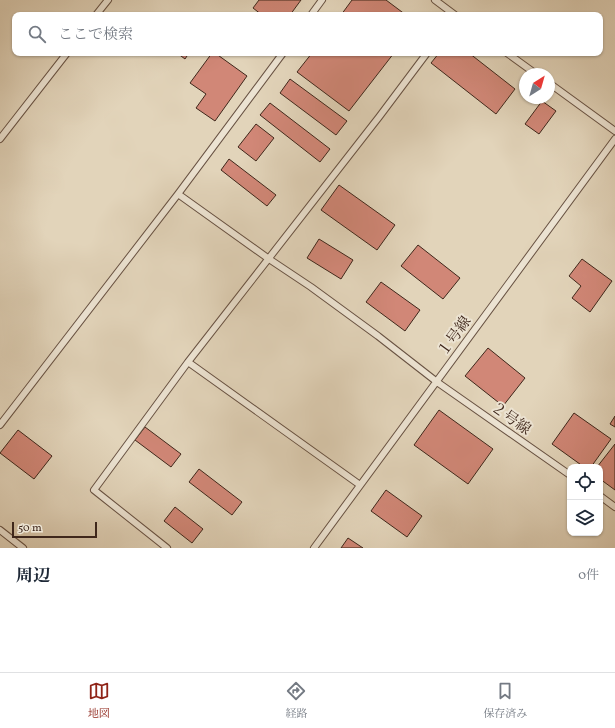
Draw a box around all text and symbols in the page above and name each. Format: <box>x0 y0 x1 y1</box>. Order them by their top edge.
search box <box>12 12 603 56</box>
icon: search <box>26 23 48 45</box>
text: ここで検索 <box>58 25 133 46</box>
north arrow <box>519 68 555 104</box>
street label: １号線 <box>433 313 477 361</box>
street label: ２号線 <box>486 398 535 441</box>
map controls <box>567 464 603 536</box>
button: locate <box>567 464 603 500</box>
button: layers <box>567 500 603 536</box>
scale bar <box>12 520 97 539</box>
text: 50 m <box>18 521 42 536</box>
text: 周辺 <box>16 565 50 588</box>
text: 0件 <box>578 567 599 585</box>
tab: 地図 <box>88 680 110 722</box>
tab: 経路 <box>285 680 307 722</box>
tab: 保存済み <box>483 680 527 722</box>

